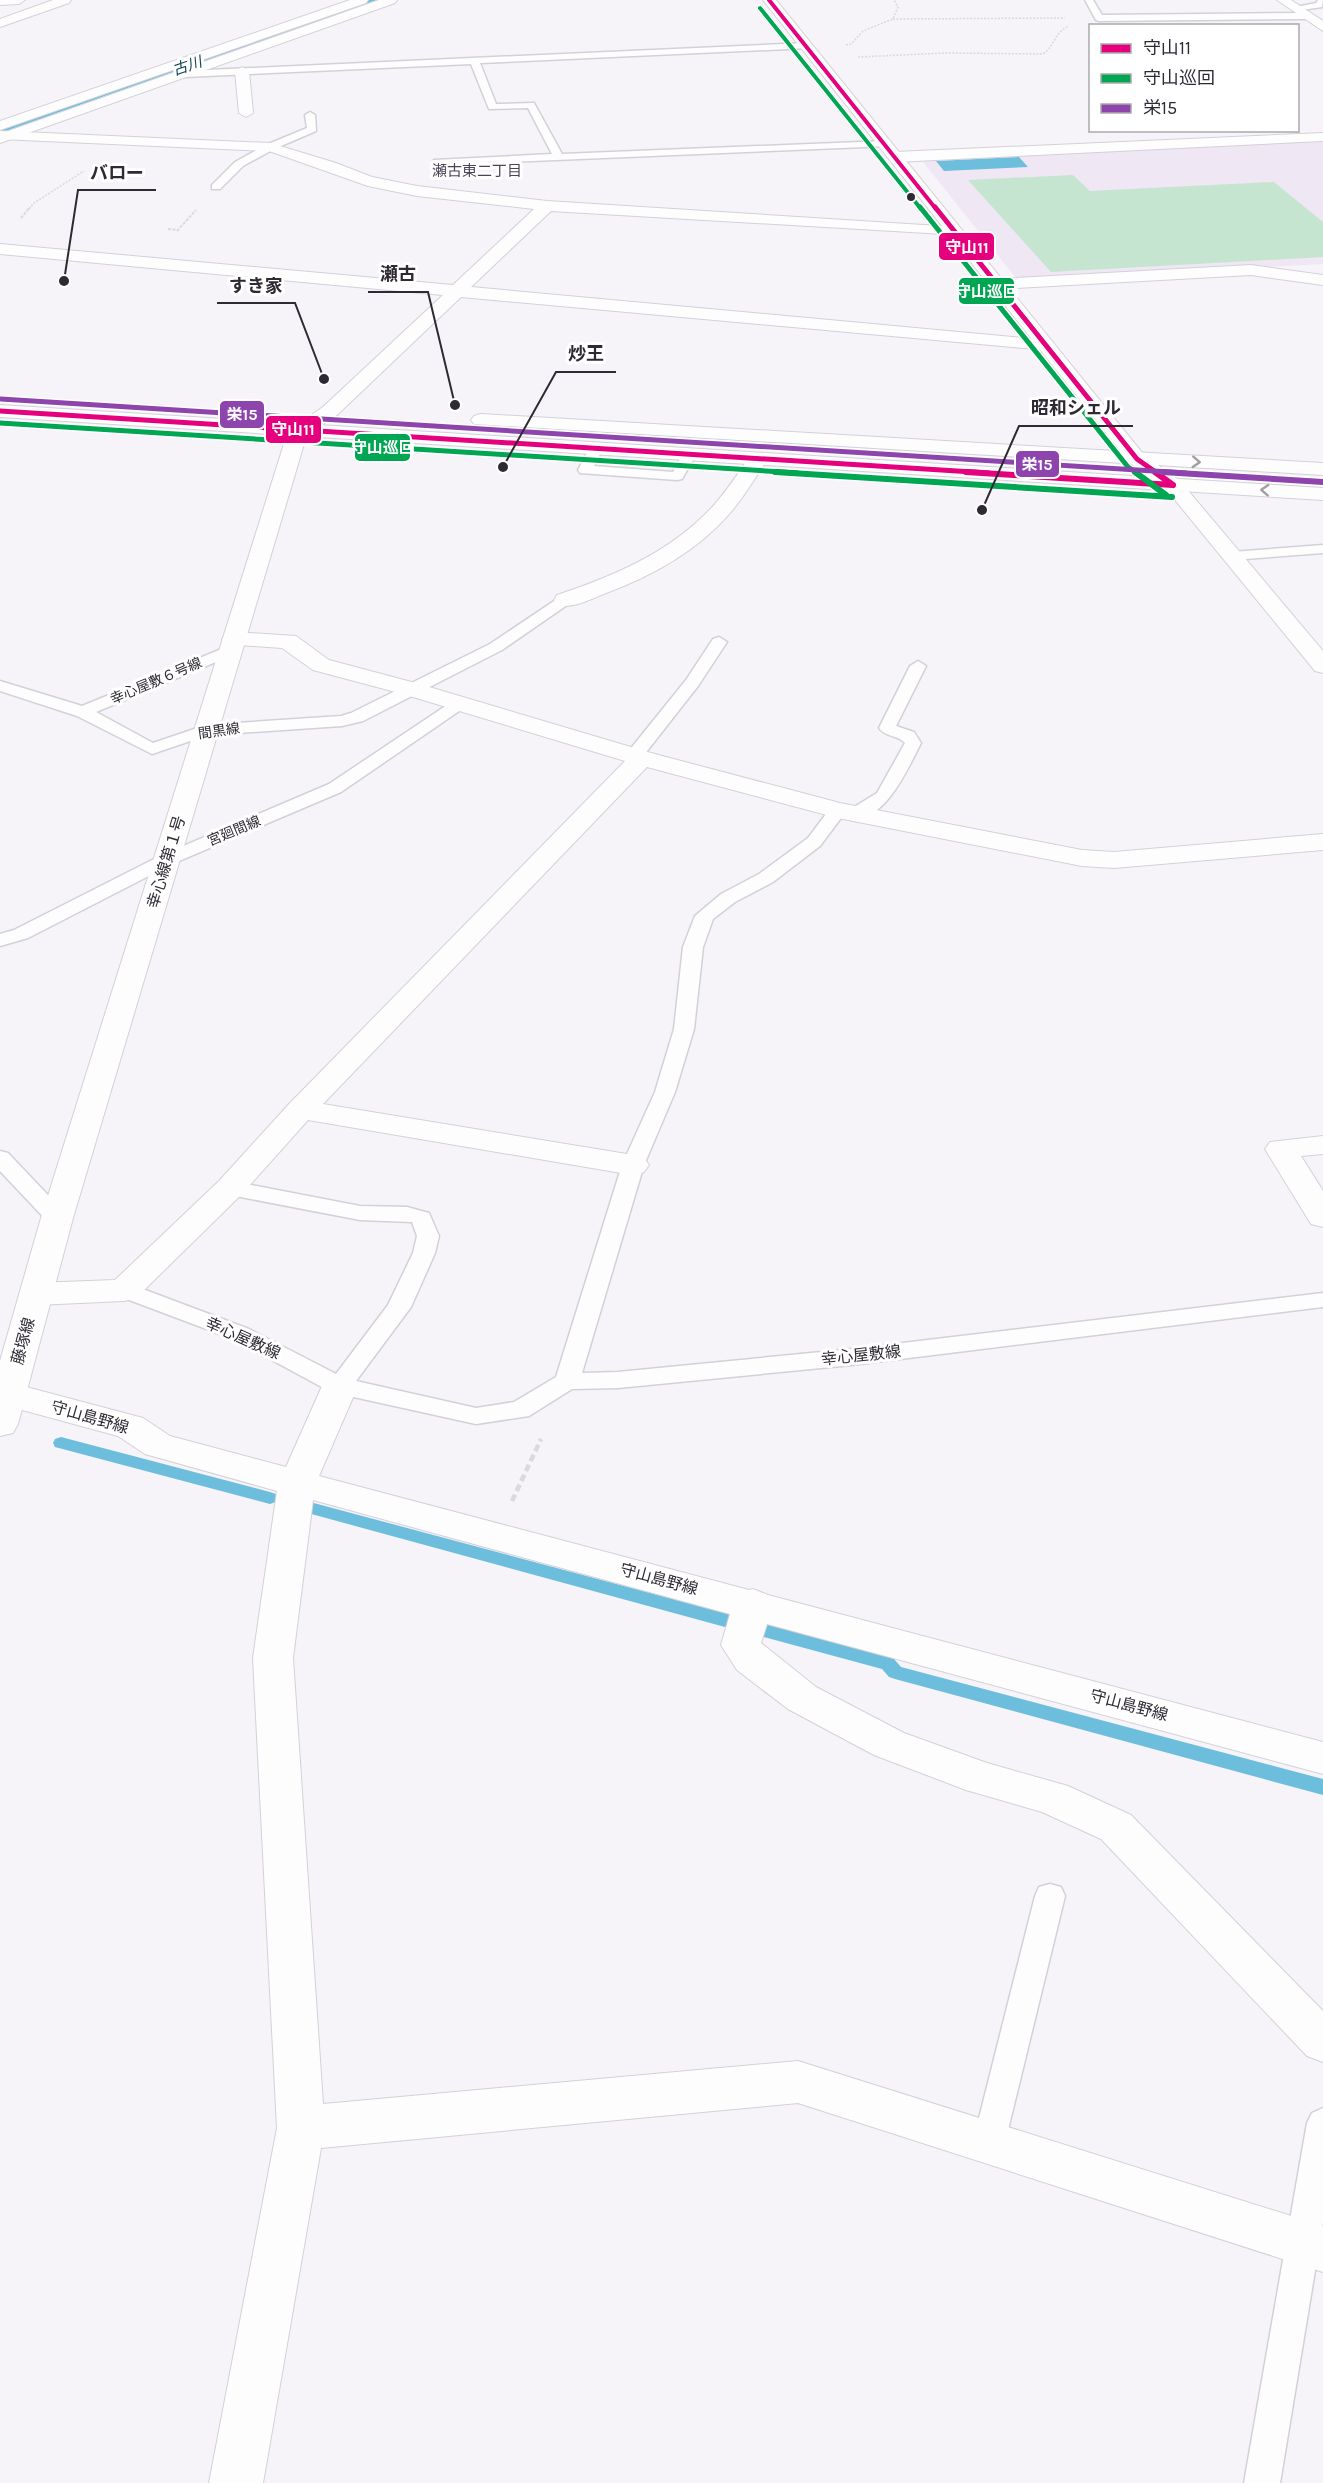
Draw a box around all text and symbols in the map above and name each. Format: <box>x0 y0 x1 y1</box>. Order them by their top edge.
legend <box>1089 24 1299 132</box>
text: 守山11 <box>1143 37 1191 59</box>
water label: 古川 <box>170 52 206 79</box>
text: 守山巡回 <box>1143 67 1215 89</box>
text: 栄15 <box>1143 97 1177 119</box>
callout: バロー <box>78 154 156 190</box>
text: バロー <box>90 162 144 184</box>
district label: 瀬古東二丁目 <box>432 162 522 180</box>
unlabelled marker <box>905 191 917 203</box>
line badge: 守山11 <box>938 232 995 261</box>
text: 守山11 <box>945 238 989 257</box>
callout: 瀬古 <box>368 256 428 292</box>
text: 瀬古 <box>380 263 416 285</box>
callout: すき家 <box>217 267 295 303</box>
text: すき家 <box>229 275 283 297</box>
line badge: 守山巡回 <box>958 277 1015 305</box>
text: 守山巡回 <box>955 282 1019 301</box>
callout: 炒王 <box>556 336 616 372</box>
text: 炒王 <box>568 343 604 365</box>
callout: 昭和シェル <box>1019 390 1133 426</box>
text: 昭和シェル <box>1031 397 1121 419</box>
line badge: 栄15 <box>219 400 265 429</box>
text: 栄15 <box>226 405 258 424</box>
line badge: 守山11 <box>265 415 322 444</box>
text: 守山11 <box>271 420 315 439</box>
line badge: 守山巡回 <box>354 433 411 462</box>
text: 守山巡回 <box>351 438 415 457</box>
line badge: 栄15 <box>1015 450 1060 478</box>
text: 栄15 <box>1021 455 1053 474</box>
one-way arrow <box>1191 456 1200 469</box>
one-way arrow <box>1260 484 1269 497</box>
street label: 幸心屋敷６号線 <box>108 654 204 708</box>
street label: 間黒線 <box>197 720 241 742</box>
street label: 宮廻間線 <box>205 812 263 850</box>
street label: 幸心線第１号 <box>143 813 189 911</box>
street label: 幸心屋敷線 <box>203 1313 283 1363</box>
street label: 藤塚線 <box>8 1315 38 1367</box>
street label: 幸心屋敷線 <box>820 1341 902 1369</box>
street label: 守山島野線 <box>49 1397 131 1437</box>
street label: 守山島野線 <box>618 1559 700 1599</box>
street label: 守山島野線 <box>1088 1685 1170 1725</box>

